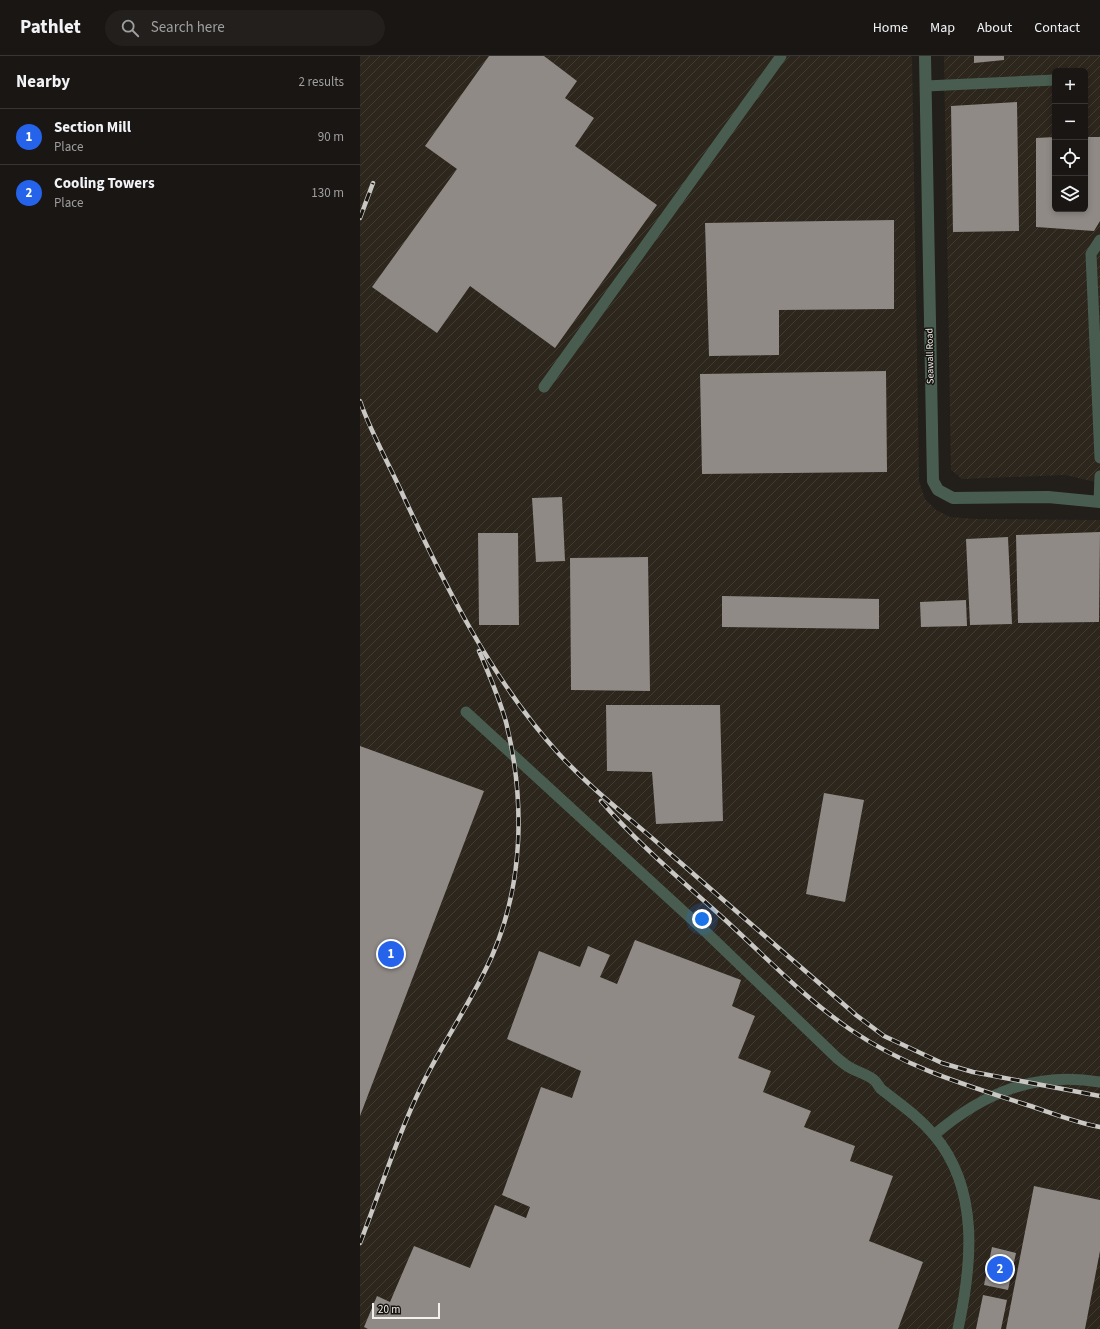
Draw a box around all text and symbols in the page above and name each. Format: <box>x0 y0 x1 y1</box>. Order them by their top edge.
search box <box>105 10 385 46</box>
text: Pathlet <box>20 14 81 41</box>
icon: search <box>119 17 141 39</box>
text: Search here <box>151 17 225 38</box>
text: Home <box>873 18 908 38</box>
text: Map <box>930 18 955 38</box>
text: About <box>977 18 1012 38</box>
text: Contact <box>1034 18 1080 38</box>
map controls <box>1052 68 1088 212</box>
button: + <box>1052 68 1088 104</box>
text: Nearby <box>16 70 70 94</box>
text: 2 results <box>299 73 344 91</box>
button: − <box>1052 104 1088 140</box>
text: Section Mill <box>54 117 131 138</box>
text: 1 <box>26 128 32 146</box>
text: 90 m <box>318 128 344 146</box>
text: Place <box>54 138 83 156</box>
button: locate <box>1052 140 1088 176</box>
text: Cooling Towers <box>54 173 155 194</box>
button: layers <box>1052 176 1088 212</box>
text: 2 <box>26 184 32 202</box>
text: 130 m <box>311 184 344 202</box>
text: Place <box>54 194 83 212</box>
street label: Seawall Road <box>923 328 937 384</box>
your location <box>692 909 712 929</box>
pin: 1 <box>378 939 404 969</box>
pin: 2 <box>987 1254 1013 1284</box>
scale bar <box>372 1301 440 1320</box>
text: 20 m <box>378 1302 400 1317</box>

